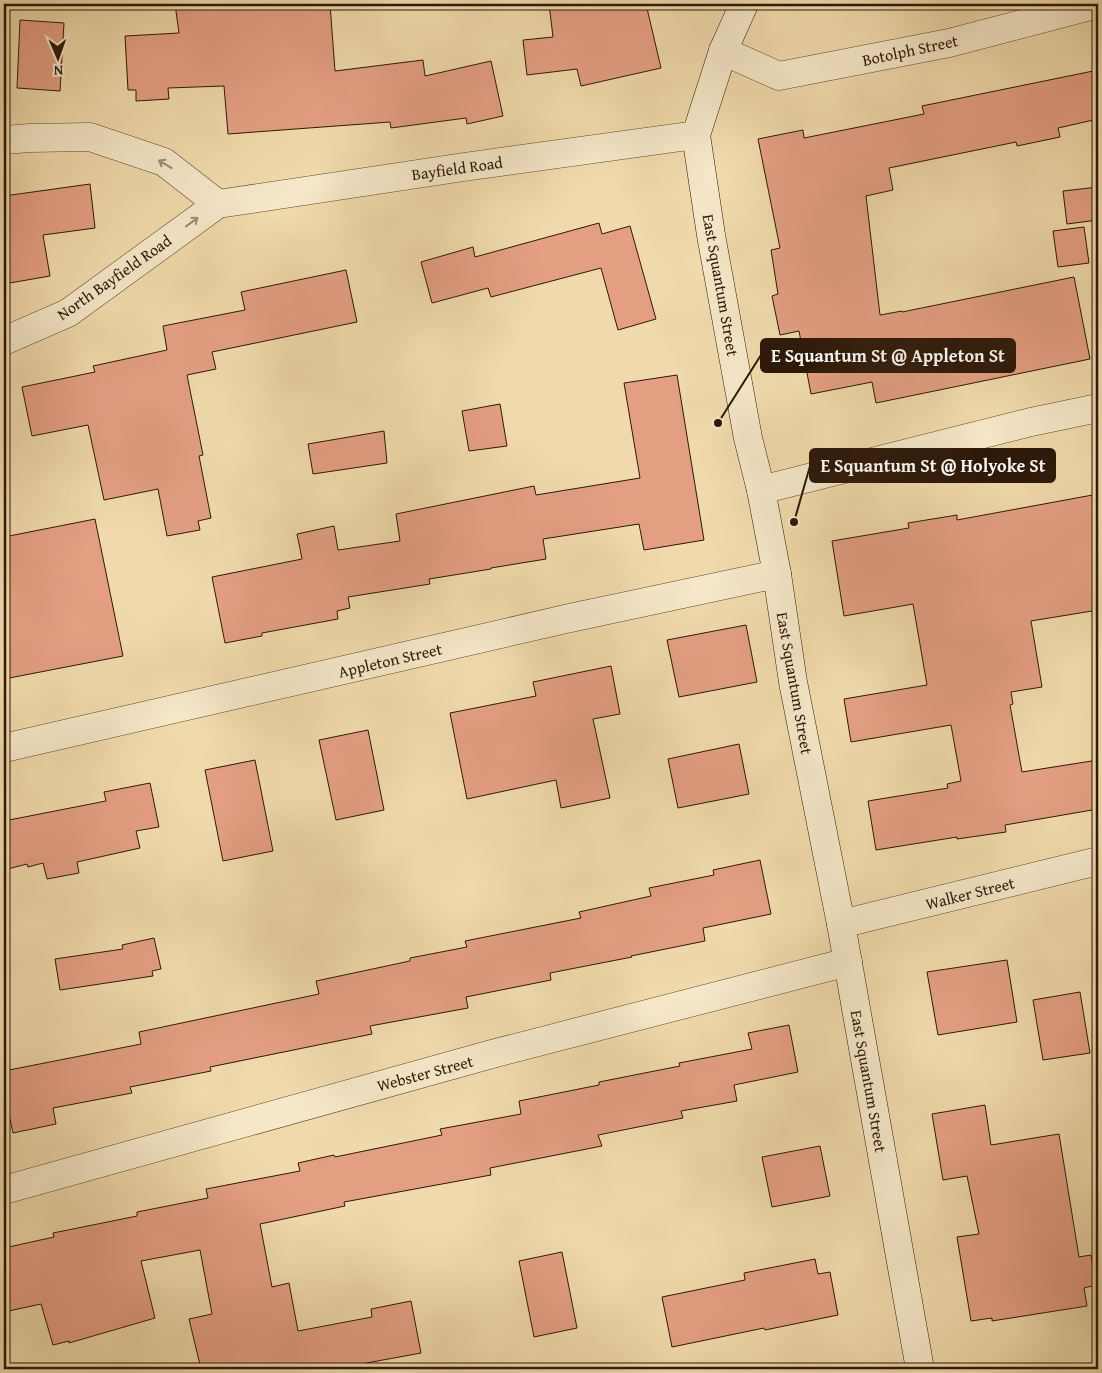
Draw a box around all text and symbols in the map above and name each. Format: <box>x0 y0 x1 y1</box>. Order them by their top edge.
street label: Botolph Street <box>860 28 960 72</box>
north arrow <box>32 32 82 82</box>
text: N <box>53 61 63 81</box>
street label: Bayfield Road <box>410 150 505 186</box>
one-way arrow <box>159 159 173 169</box>
street label: East Squantum Street <box>697 212 745 358</box>
one-way arrow <box>185 217 199 228</box>
street label: North Bayfield Road <box>52 228 177 326</box>
callout: E Squantum St @ Appleton St <box>761 339 1015 372</box>
text: E Squantum St @ Appleton St <box>771 342 1005 369</box>
callout: E Squantum St @ Holyoke St <box>810 449 1055 482</box>
text: E Squantum St @ Holyoke St <box>820 452 1046 479</box>
street label: East Squantum Street <box>771 610 819 756</box>
street label: Appleton Street <box>336 636 445 684</box>
street label: Walker Street <box>923 870 1017 916</box>
street label: East Squantum Street <box>845 1008 893 1154</box>
street label: Webster Street <box>374 1049 476 1097</box>

